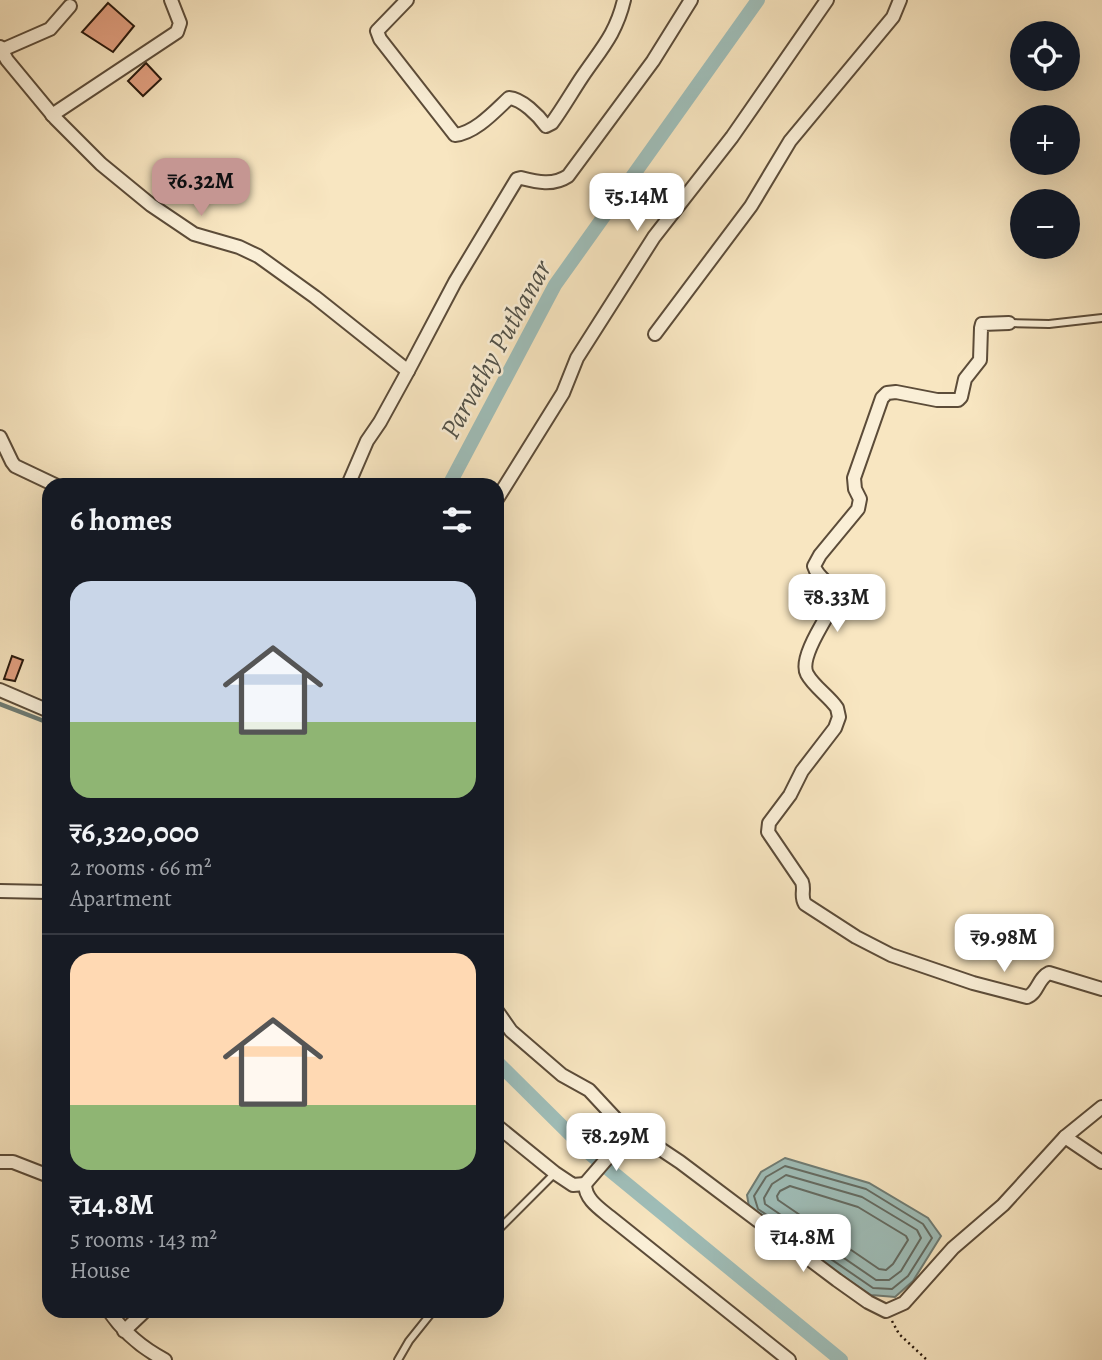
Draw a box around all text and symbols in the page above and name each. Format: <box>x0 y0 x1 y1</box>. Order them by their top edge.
map controls <box>1010 21 1080 259</box>
button: locate <box>1010 21 1080 91</box>
button: + <box>1010 105 1080 175</box>
pin: ₹6.32M <box>144 158 258 218</box>
text: ₹6.32M <box>168 165 234 196</box>
pin: ₹5.14M <box>580 174 694 233</box>
text: ₹5.14M <box>605 180 669 211</box>
button: − <box>1010 189 1080 259</box>
water label: Parvathy Puthanar <box>431 252 561 446</box>
text: 6 homes <box>70 500 172 540</box>
icon: filters <box>438 501 476 539</box>
pin: ₹8.33M <box>780 574 894 634</box>
text: ₹8.33M <box>804 581 870 612</box>
icon: home <box>210 627 336 753</box>
text: ₹6,320,000 <box>70 812 199 852</box>
text: 2 rooms · 66 m² <box>70 852 212 883</box>
text: Apartment <box>70 883 172 914</box>
pin: ₹9.98M <box>947 914 1061 974</box>
text: ₹9.98M <box>971 921 1037 952</box>
icon: home <box>210 999 336 1125</box>
pin: ₹8.29M <box>559 1114 673 1173</box>
text: ₹8.29M <box>582 1120 650 1151</box>
text: ₹14.8M <box>70 1184 154 1224</box>
pin: ₹14.8M <box>746 1214 860 1274</box>
text: ₹14.8M <box>771 1221 835 1252</box>
text: 5 rooms · 143 m² <box>70 1224 217 1255</box>
text: House <box>70 1255 130 1286</box>

